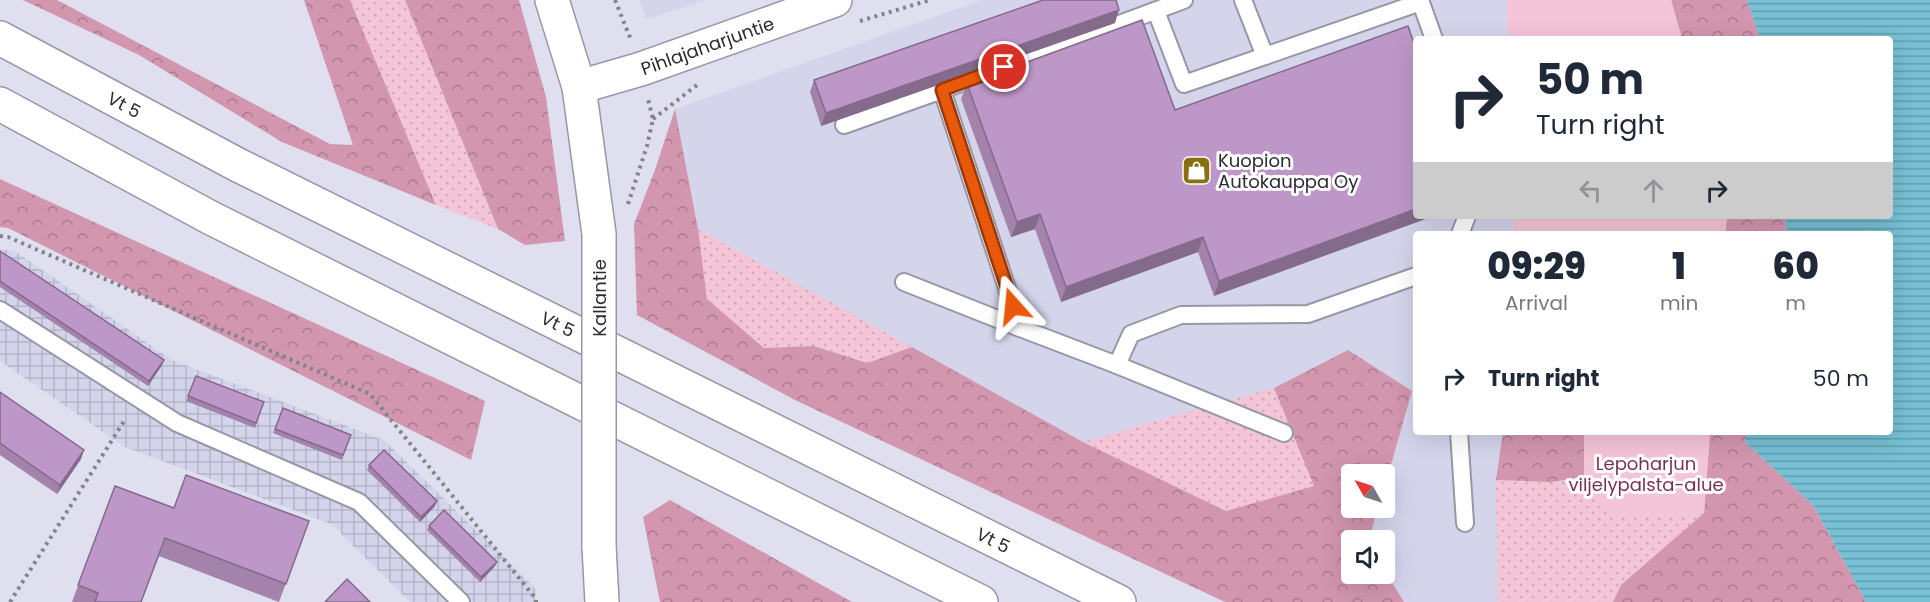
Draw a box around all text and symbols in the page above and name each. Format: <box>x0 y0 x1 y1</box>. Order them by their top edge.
street label: Pihlajaharjuntie <box>637 10 777 81</box>
pin <box>978 41 1029 92</box>
icon: arrive <box>987 50 1020 83</box>
text: 50 m <box>1536 50 1644 109</box>
icon: right <box>1437 60 1515 138</box>
street label: Vt 5 <box>103 85 146 124</box>
text: Turn right <box>1536 106 1665 143</box>
place label: Kuopion Autokauppa Oy <box>1218 148 1358 194</box>
shop icon: Kuopion Autokauppa Oy <box>1181 154 1213 186</box>
icon: left <box>1574 174 1607 207</box>
icon: ahead <box>1637 174 1670 207</box>
icon: right <box>1700 174 1733 207</box>
text: 09:29 <box>1487 241 1586 292</box>
text: 1 <box>1672 241 1686 292</box>
text: 60 <box>1772 241 1819 292</box>
street label: Kallantie <box>587 259 612 337</box>
position arrow <box>981 274 1045 338</box>
text: Arrival <box>1505 289 1568 317</box>
text: min <box>1660 289 1698 317</box>
text: m <box>1785 289 1806 317</box>
street label: Vt 5 <box>537 305 579 343</box>
icon: right <box>1437 362 1470 395</box>
text: Turn right <box>1488 363 1599 394</box>
text: 50 m <box>1813 363 1869 394</box>
park label: Lepoharjun viljelypalsta-alue <box>1568 451 1724 497</box>
north arrow <box>1341 464 1395 518</box>
map controls <box>1341 464 1395 584</box>
street label: Vt 5 <box>972 521 1015 559</box>
button: sound <box>1341 530 1395 584</box>

